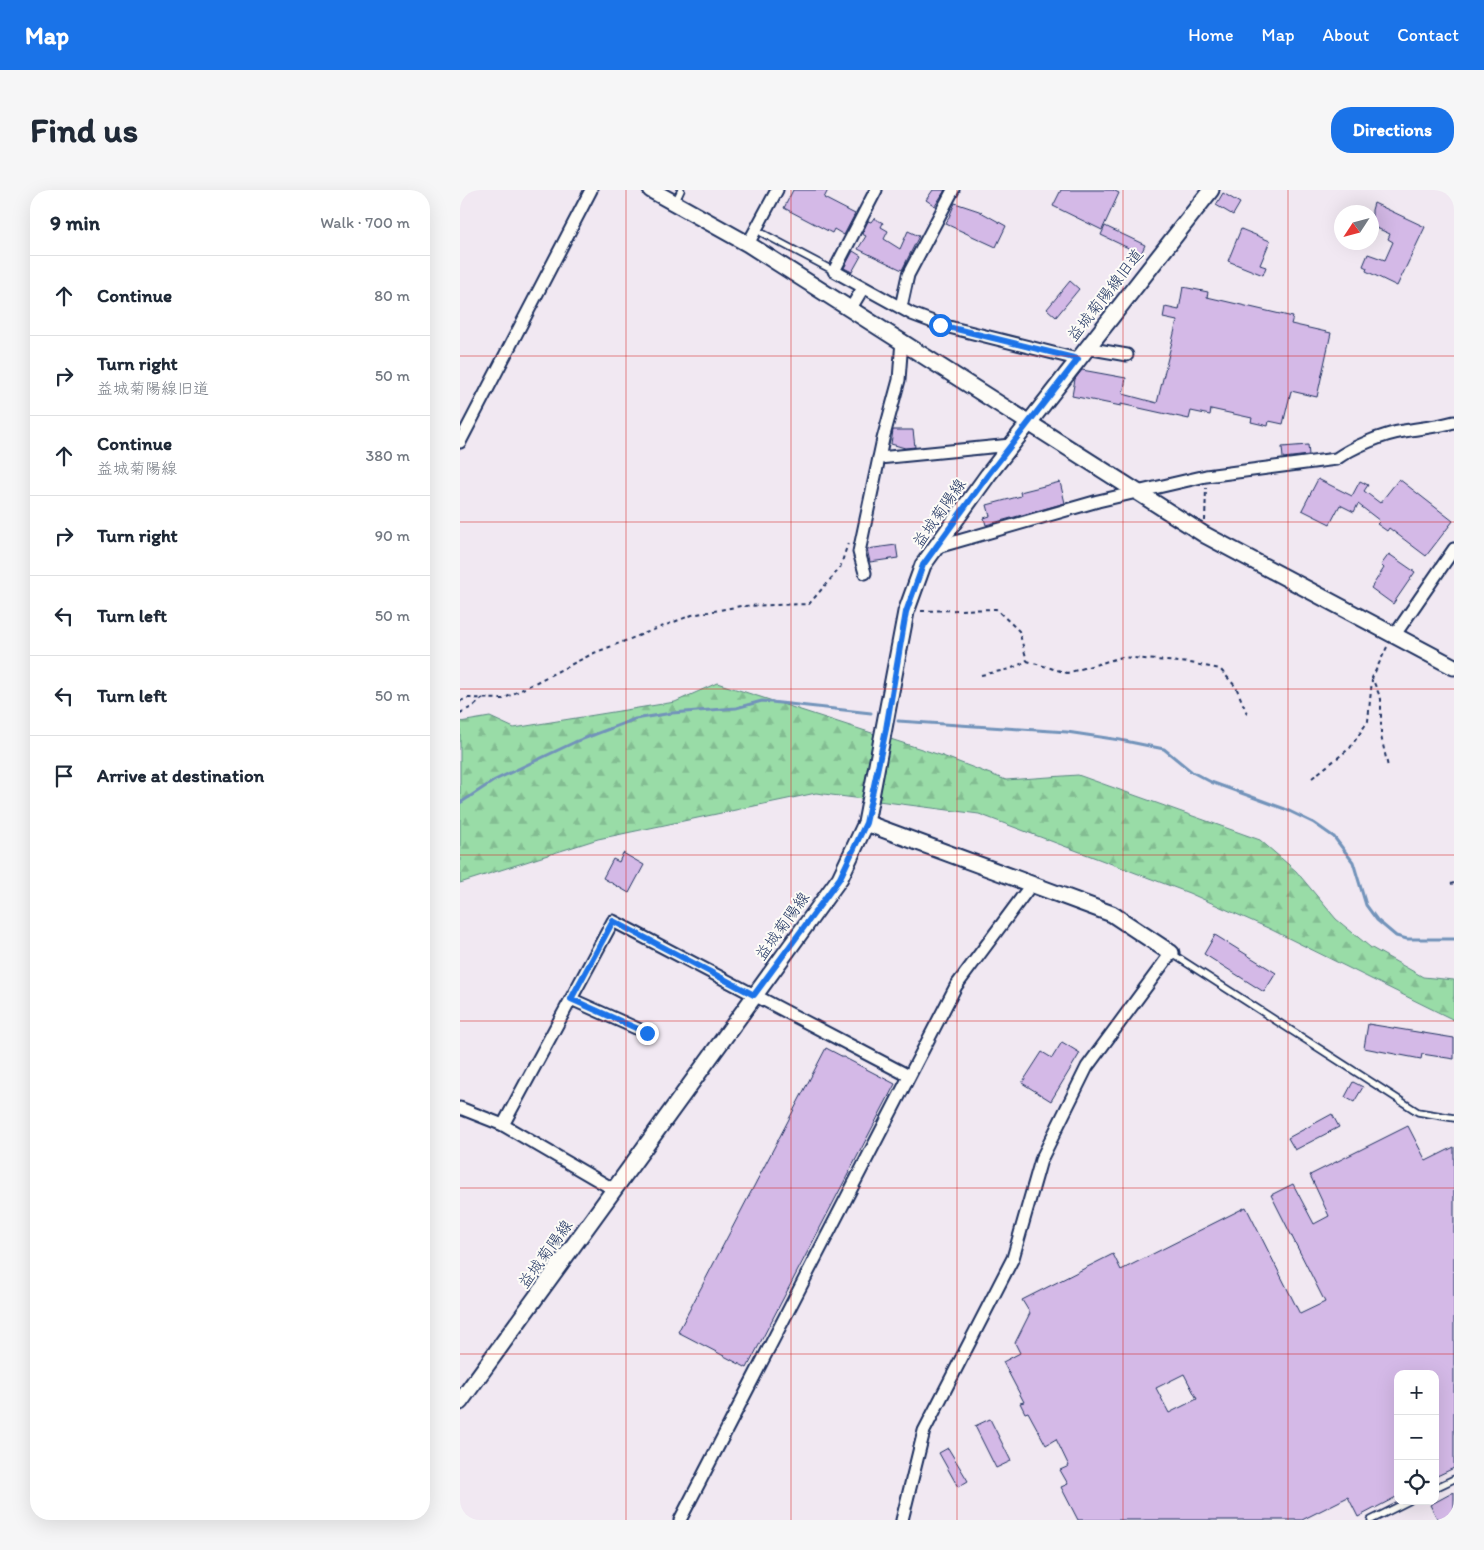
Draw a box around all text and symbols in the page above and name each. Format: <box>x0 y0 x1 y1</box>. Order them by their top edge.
text: Map <box>25 21 69 50</box>
text: Home <box>1188 24 1234 46</box>
text: Map <box>1262 24 1295 46</box>
text: About <box>1323 24 1369 46</box>
text: Contact <box>1397 24 1459 46</box>
button: Directions <box>1331 107 1454 153</box>
text: Find us <box>30 109 138 151</box>
north arrow <box>1334 205 1379 250</box>
text: 9 min <box>50 210 100 235</box>
text: Walk · 700 m <box>320 213 410 232</box>
street label: 益城菊陽線旧道 <box>1063 245 1147 345</box>
icon: ahead <box>50 282 78 310</box>
text: Continue <box>97 284 172 307</box>
text: 80 m <box>374 286 410 305</box>
route start <box>929 314 952 337</box>
text: Turn right <box>97 352 178 375</box>
icon: right <box>50 362 78 390</box>
text: 50 m <box>375 366 410 385</box>
text: 益城菊陽線旧道 <box>97 379 209 398</box>
text: Continue <box>97 432 172 455</box>
icon: ahead <box>50 442 78 470</box>
text: 380 m <box>366 446 410 465</box>
text: 益城菊陽線 <box>97 459 177 478</box>
street label: 益城菊陽線 <box>908 475 970 551</box>
icon: right <box>50 522 78 550</box>
text: Turn right <box>97 524 178 547</box>
text: 90 m <box>375 526 410 545</box>
icon: left <box>50 602 78 630</box>
text: Turn left <box>97 604 167 627</box>
text: 50 m <box>375 606 410 625</box>
icon: left <box>50 682 78 710</box>
text: Turn left <box>97 684 167 707</box>
text: 50 m <box>375 686 410 705</box>
icon: arrive <box>50 762 78 790</box>
text: Arrive at destination <box>97 764 264 787</box>
street label: 益城菊陽線 <box>751 888 813 964</box>
route end <box>636 1022 659 1045</box>
street label: 益城菊陽線 <box>514 1216 576 1292</box>
map controls <box>1394 1370 1439 1505</box>
button: + <box>1394 1370 1439 1415</box>
button: − <box>1394 1415 1439 1460</box>
button: locate <box>1394 1460 1439 1505</box>

